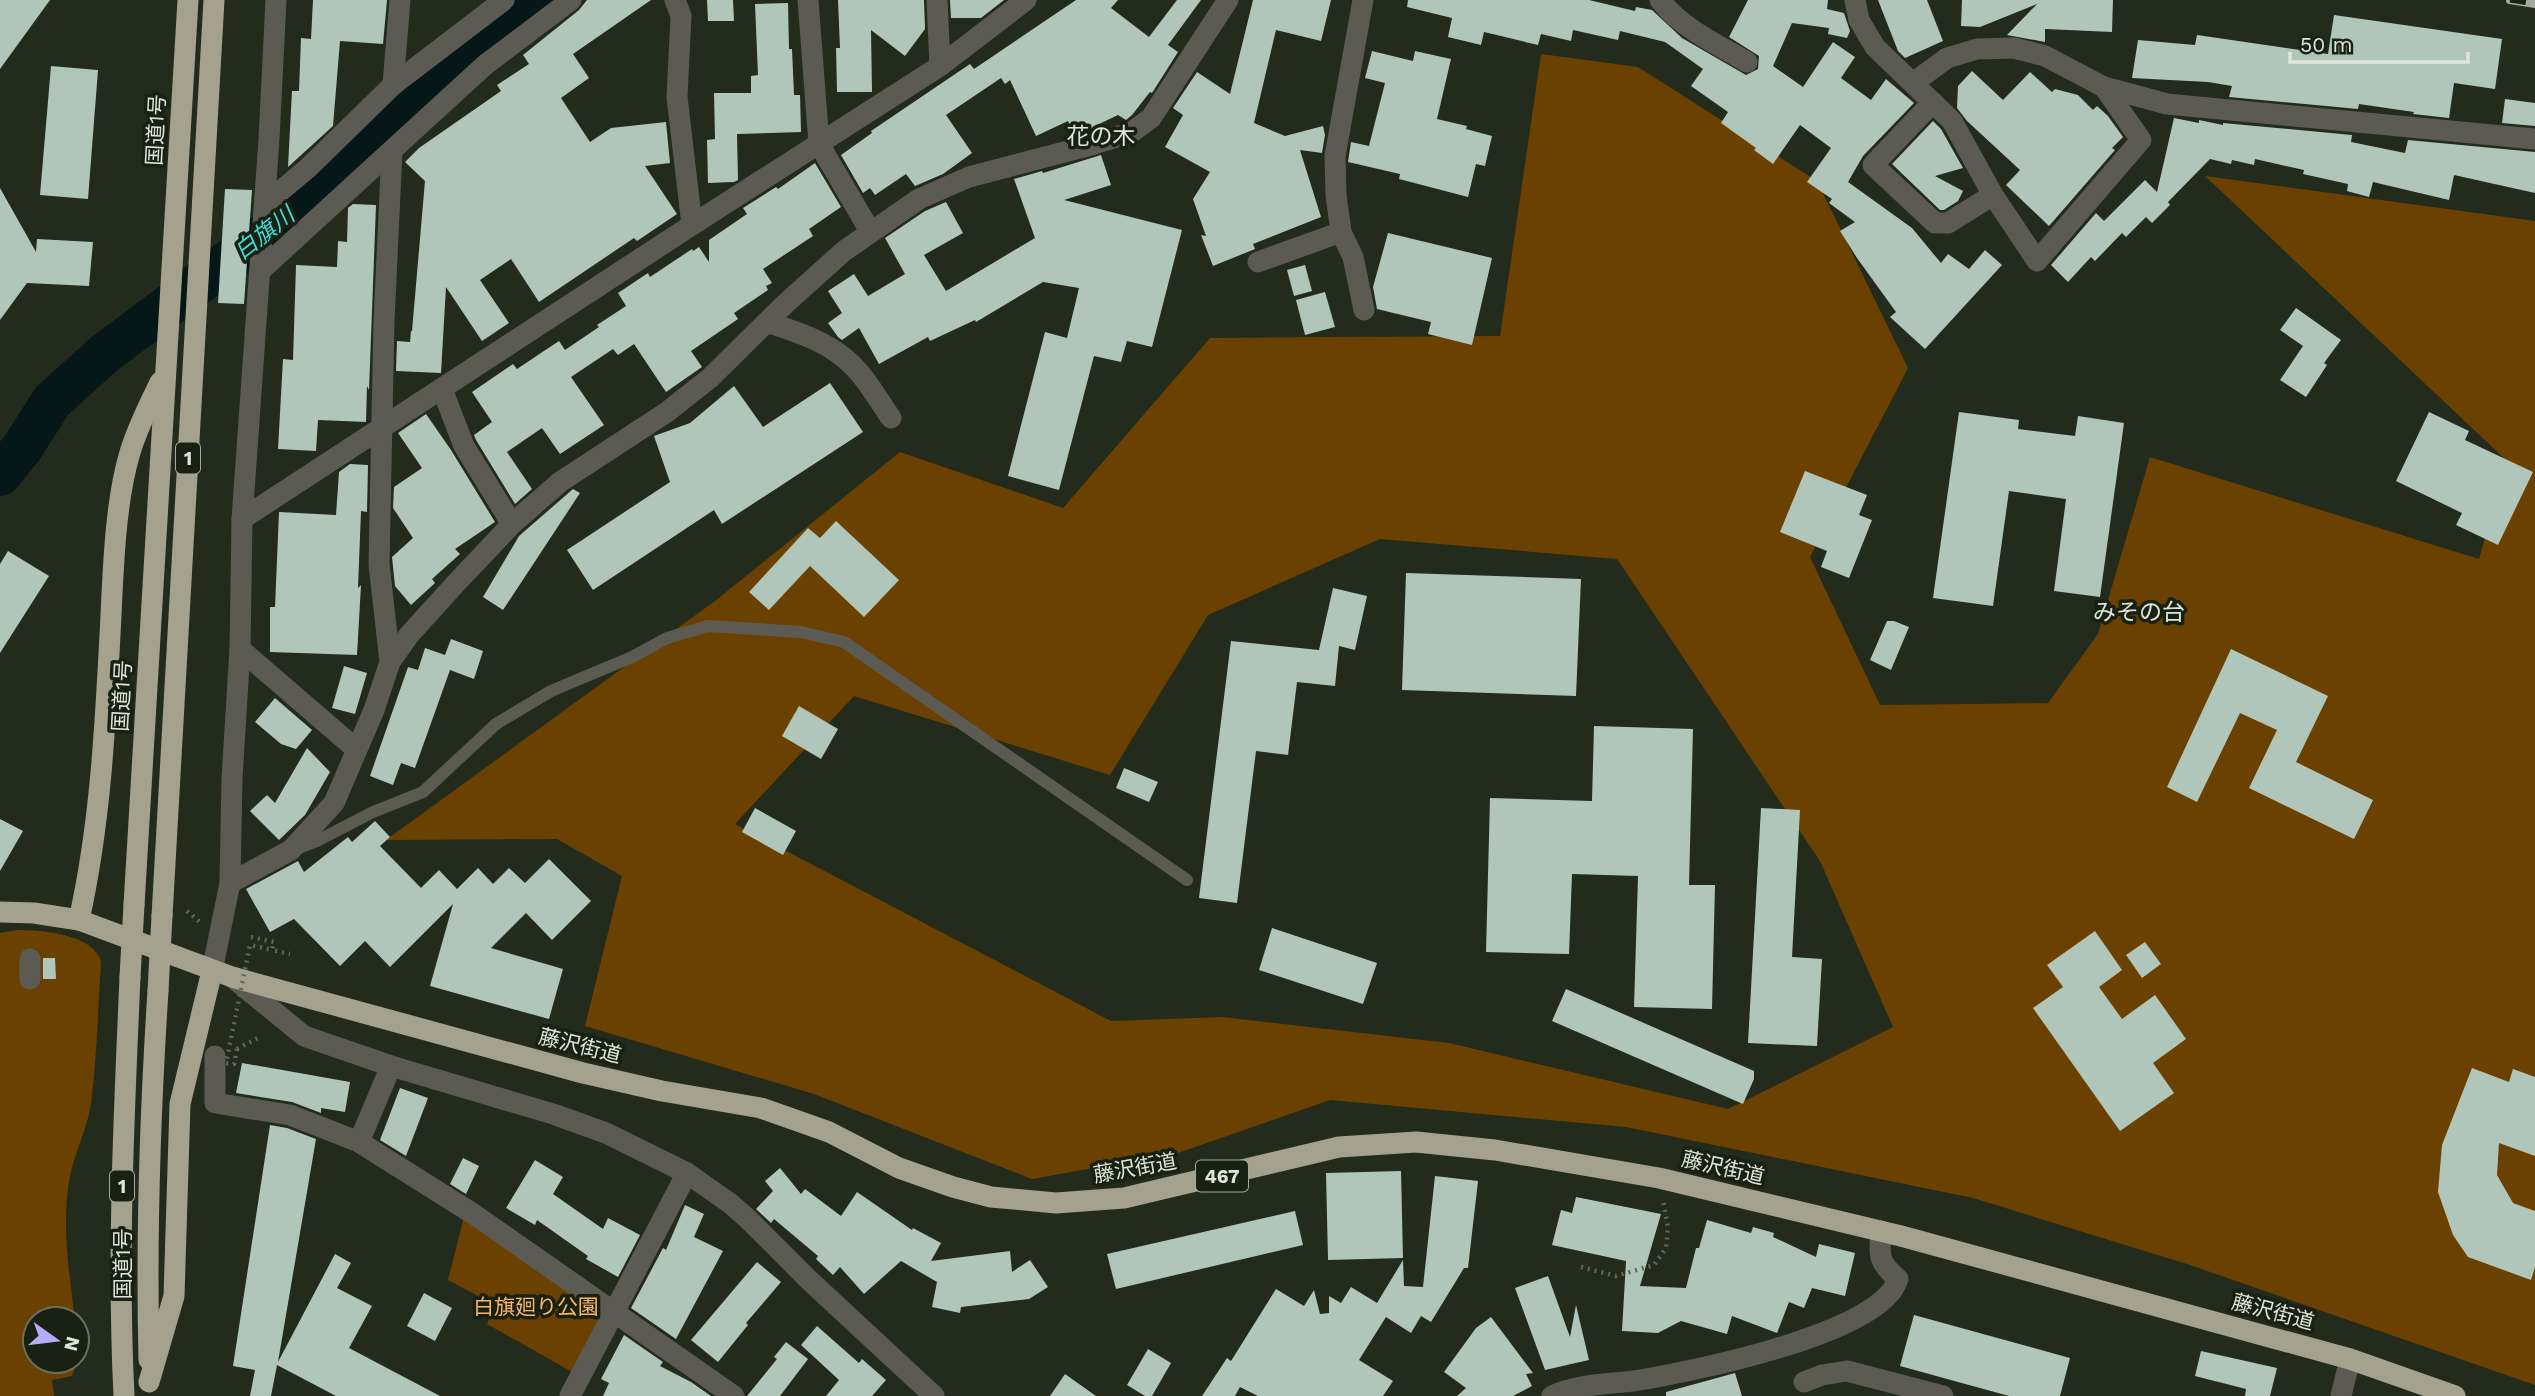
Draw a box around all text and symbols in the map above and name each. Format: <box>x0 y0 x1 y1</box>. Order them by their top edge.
scale bar <box>2290 21 2468 65</box>
text: 50 m <box>2300 32 2352 57</box>
street label: 国道1号 <box>141 94 170 166</box>
district label: 花の木 <box>1067 123 1136 150</box>
water label: 白旗川 <box>229 200 302 265</box>
road number: 1 <box>176 442 200 474</box>
district label: みその台 <box>2093 599 2185 626</box>
street label: 国道1号 <box>107 660 136 732</box>
street label: 藤沢街道 <box>536 1023 624 1068</box>
street label: 藤沢街道 <box>1679 1146 1767 1189</box>
street label: 藤沢街道 <box>1091 1148 1178 1187</box>
road number: 467 <box>1196 1160 1248 1192</box>
road number: 1 <box>110 1170 134 1202</box>
street label: 国道1号 <box>110 1228 135 1300</box>
street label: 藤沢街道 <box>2229 1289 2317 1334</box>
park label: 白旗廻り公園 <box>473 1294 599 1319</box>
north arrow <box>21 1305 91 1375</box>
text: N <box>59 1334 85 1354</box>

